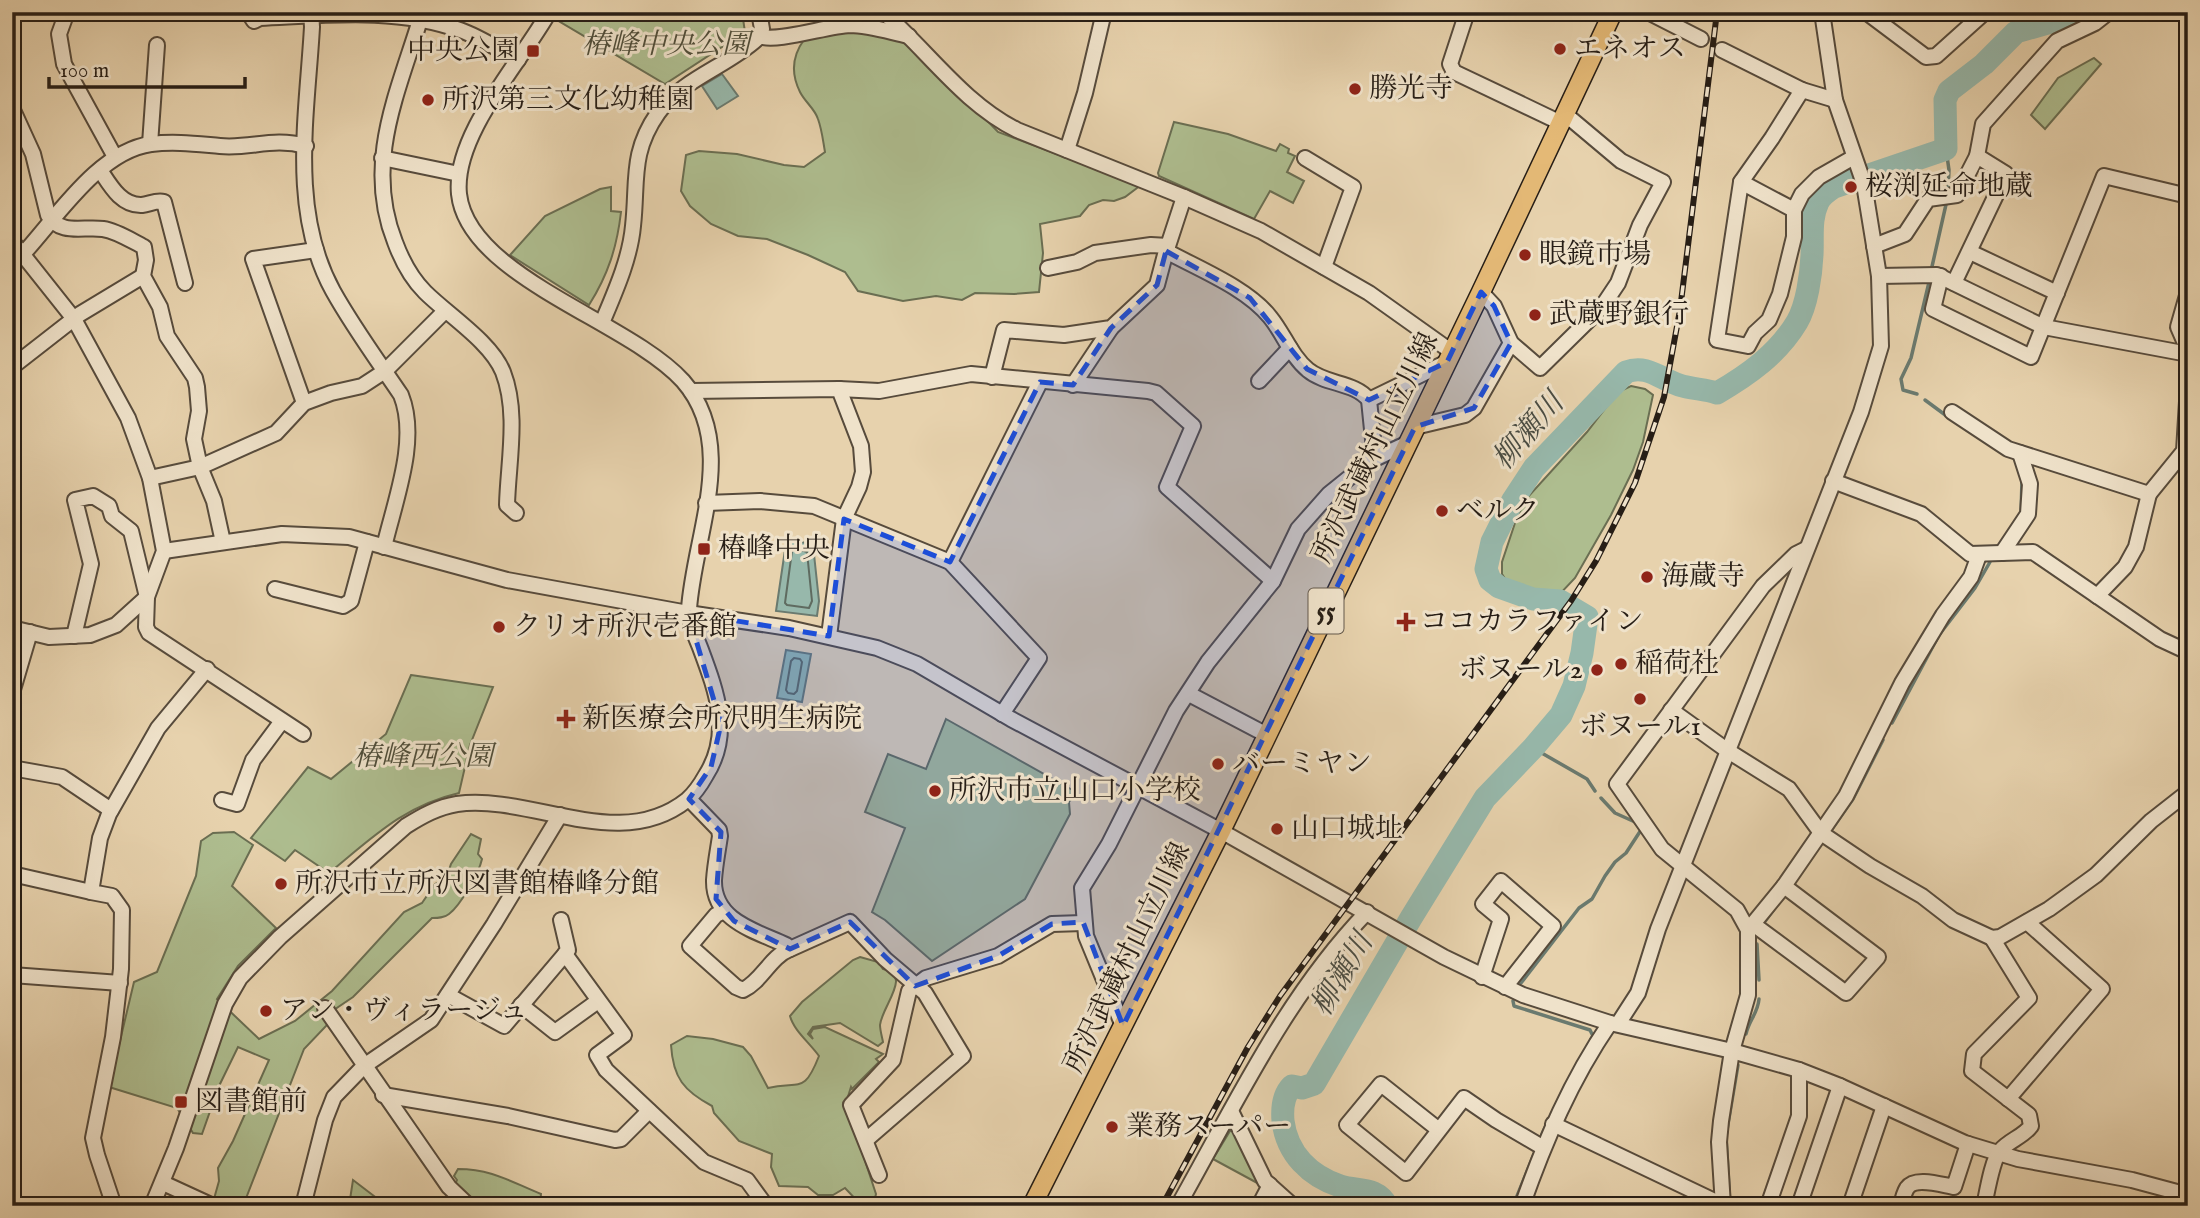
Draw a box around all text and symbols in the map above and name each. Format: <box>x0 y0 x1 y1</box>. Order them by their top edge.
park label: 椿峰中央公園 <box>582 28 754 63</box>
place label: エネオス <box>1574 32 1686 67</box>
place label: 中央公園 <box>407 34 519 69</box>
marker: エネオス <box>1552 41 1568 57</box>
marker: 中央公園 <box>525 43 541 59</box>
scale bar <box>49 46 245 90</box>
text: 100 m <box>60 58 109 85</box>
place label: 勝光寺 <box>1369 72 1453 107</box>
marker: 勝光寺 <box>1347 81 1363 97</box>
place label: 所沢第三文化幼稚園 <box>442 83 694 118</box>
marker: 所沢第三文化幼稚園 <box>420 92 436 108</box>
place label: 桜渕延命地蔵 <box>1865 170 2033 205</box>
marker: 桜渕延命地蔵 <box>1843 179 1859 195</box>
place label: 眼鏡市場 <box>1539 238 1651 273</box>
marker: 眼鏡市場 <box>1517 247 1533 263</box>
place label: 武蔵野銀行 <box>1549 298 1689 333</box>
marker: 武蔵野銀行 <box>1527 307 1543 323</box>
street label: 所沢武蔵村山立川線 <box>1305 327 1447 569</box>
water label: 柳瀬川 <box>1485 383 1575 478</box>
place label: ベルク <box>1456 494 1539 529</box>
marker: ベルク <box>1434 503 1450 519</box>
place label: 椿峰中央 <box>718 532 830 567</box>
marker: 椿峰中央 <box>696 541 712 557</box>
place label: 海蔵寺 <box>1661 560 1745 595</box>
marker: 海蔵寺 <box>1639 569 1655 585</box>
road number: 55 <box>1308 589 1344 634</box>
place label: ココカラファイン <box>1420 605 1643 640</box>
place label: クリオ所沢壱番館 <box>513 610 737 645</box>
marker: ココカラファイン <box>1398 614 1414 630</box>
marker: クリオ所沢壱番館 <box>491 619 507 635</box>
place label: 稲荷社 <box>1635 647 1719 682</box>
place label: ボヌール2 <box>1458 653 1583 688</box>
marker: 稲荷社 <box>1613 656 1629 672</box>
marker: ボヌール2 <box>1589 662 1605 678</box>
marker: ボヌール1 <box>1632 691 1648 707</box>
place label: 新医療会所沢明生病院 <box>582 702 862 737</box>
marker: 新医療会所沢明生病院 <box>556 709 576 729</box>
place label: ボヌール1 <box>1579 710 1701 745</box>
park label: 椿峰西公園 <box>353 740 497 775</box>
place label: バーミヤン <box>1232 747 1372 782</box>
marker: バーミヤン <box>1210 756 1226 772</box>
place label: 所沢市立山口小学校 <box>949 774 1201 809</box>
marker: 所沢市立山口小学校 <box>927 783 943 799</box>
place label: 山口城址 <box>1291 812 1403 847</box>
marker: 山口城址 <box>1269 821 1285 837</box>
street label: 所沢武蔵村山立川線 <box>1057 837 1199 1079</box>
place label: 所沢市立所沢図書館椿峰分館 <box>295 867 659 902</box>
marker: 所沢市立所沢図書館椿峰分館 <box>273 876 289 892</box>
water label: 柳瀬川 <box>1304 924 1384 1023</box>
place label: アン・ヴィラージュ <box>280 994 528 1029</box>
marker: アン・ヴィラージュ <box>258 1003 274 1019</box>
place label: 図書館前 <box>195 1085 307 1120</box>
marker: 図書館前 <box>173 1094 189 1110</box>
place label: 業務スーパー <box>1126 1110 1291 1145</box>
marker: 業務スーパー <box>1104 1119 1120 1135</box>

